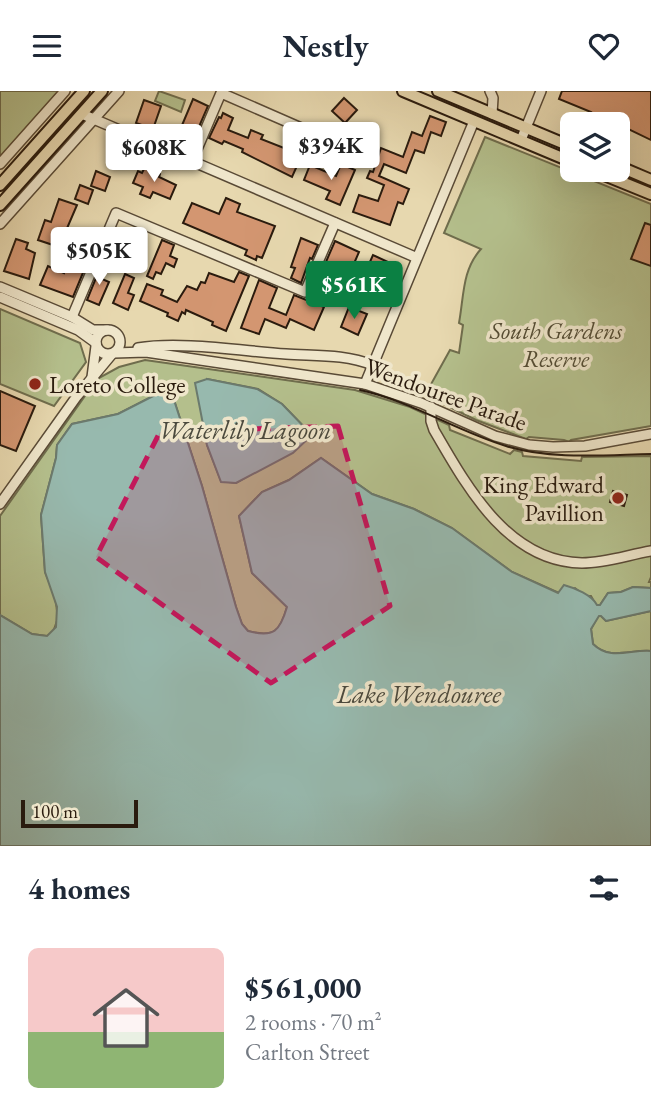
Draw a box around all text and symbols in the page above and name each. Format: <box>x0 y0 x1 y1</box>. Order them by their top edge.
text: Nestly <box>282 25 369 67</box>
icon: menu <box>28 27 66 65</box>
icon: heart <box>585 27 623 65</box>
map controls <box>560 112 630 182</box>
button: layers <box>560 112 630 182</box>
pin: $394K <box>282 123 380 182</box>
pin: $608K <box>105 125 203 184</box>
text: $394K <box>299 130 363 160</box>
text: $608K <box>122 132 186 162</box>
pin: $505K <box>50 227 148 287</box>
text: $505K <box>67 235 131 265</box>
pin: $561K <box>305 261 403 321</box>
text: $561K <box>322 269 386 299</box>
park label: South Gardens Reserve <box>489 315 623 374</box>
street label: Wendouree Parade <box>361 350 531 438</box>
place label: Loreto College <box>49 369 186 400</box>
marker: Loreto College <box>27 376 43 392</box>
water label: Waterlily Lagoon <box>159 413 331 447</box>
place label: King Edward Pavillion <box>483 469 605 528</box>
marker: King Edward Pavillion <box>610 490 626 506</box>
water label: Lake Wendouree <box>336 677 502 711</box>
scale bar <box>21 797 138 829</box>
text: 100 m <box>32 799 78 824</box>
text: 4 homes <box>28 869 130 908</box>
icon: filters <box>585 869 623 907</box>
text: $561,000 <box>245 968 361 1007</box>
icon: home <box>84 976 168 1060</box>
text: 2 rooms · 70 m² <box>245 1007 382 1037</box>
text: Carlton Street <box>245 1037 370 1067</box>

